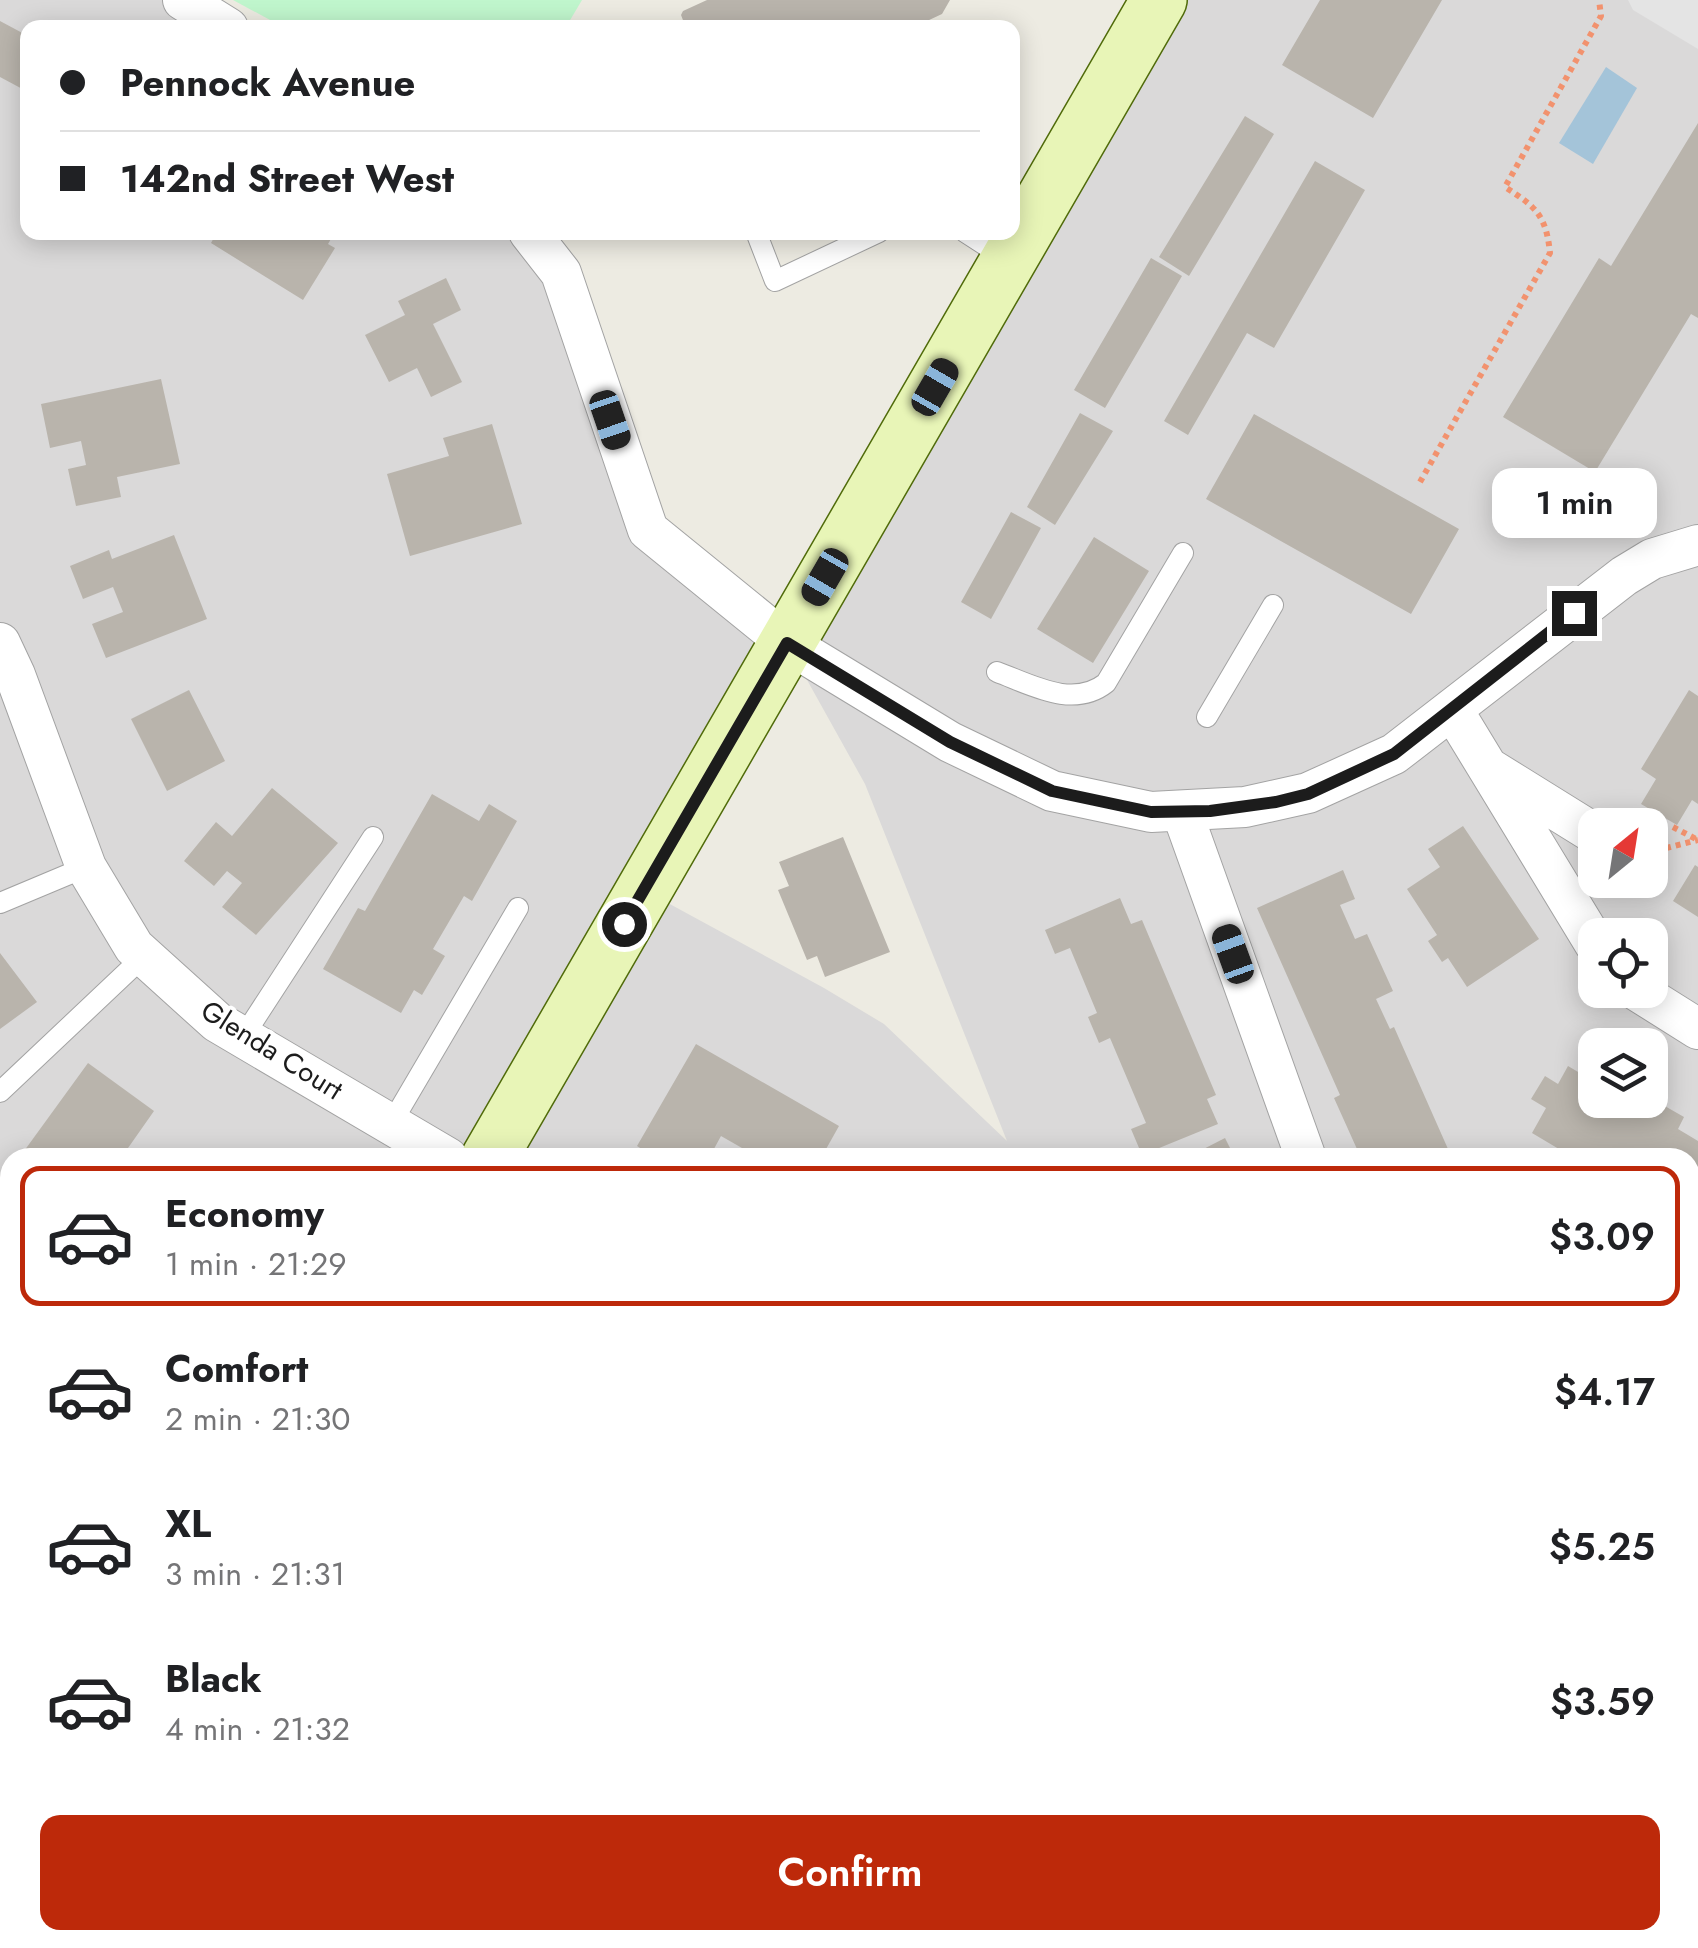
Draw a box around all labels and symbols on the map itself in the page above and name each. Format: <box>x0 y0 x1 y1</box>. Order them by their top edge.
car <box>907 354 963 420</box>
car <box>586 387 634 453</box>
callout: 1 min <box>1492 468 1656 538</box>
car <box>797 544 853 610</box>
route end <box>1552 591 1597 636</box>
north arrow <box>1578 808 1668 898</box>
route start <box>602 902 647 947</box>
car <box>1209 921 1257 987</box>
street label: Glenda Court <box>193 990 351 1110</box>

